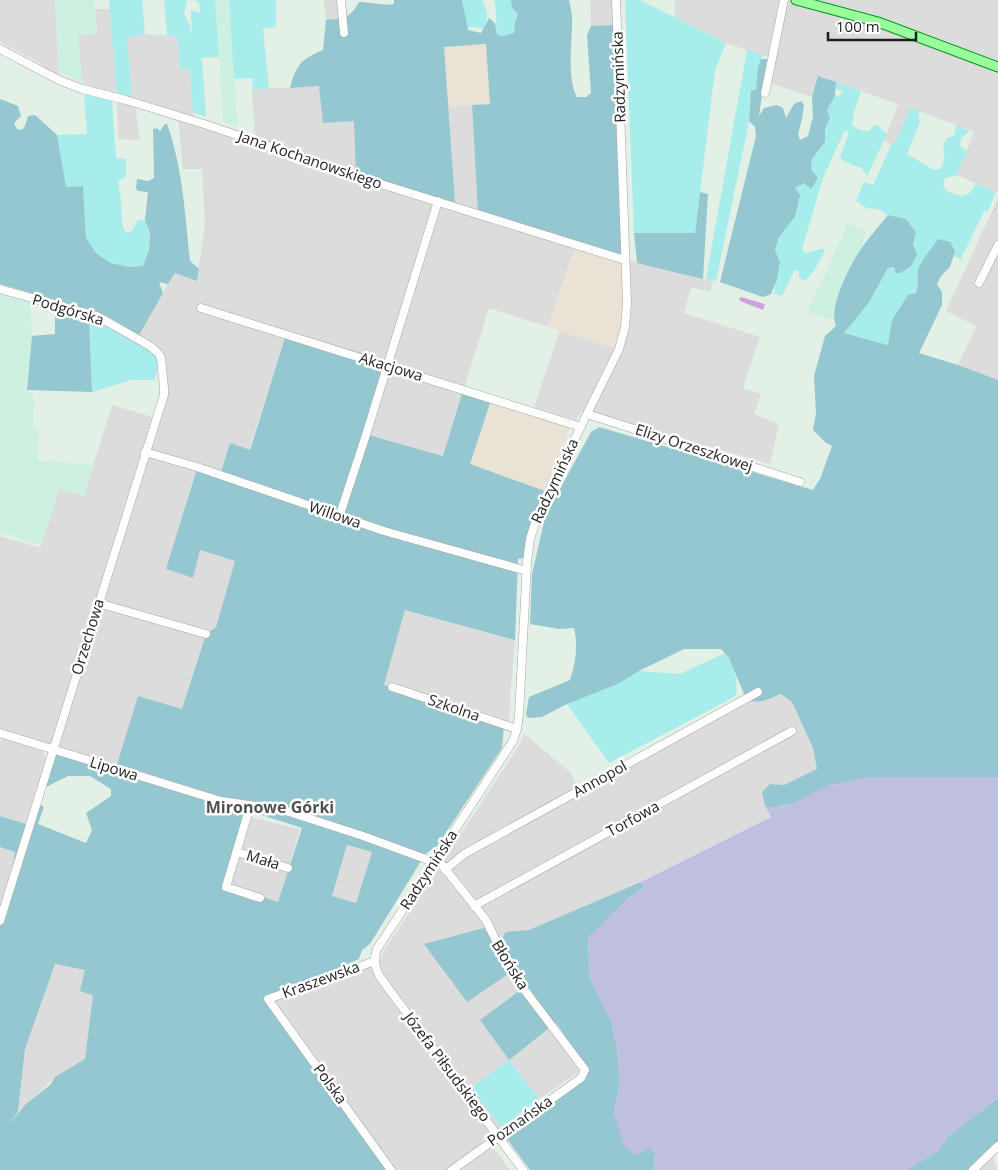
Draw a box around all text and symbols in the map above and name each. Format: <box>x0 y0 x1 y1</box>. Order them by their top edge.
scale bar <box>828 10 916 42</box>
text: 100 m <box>836 16 880 36</box>
street label: Radzymińska <box>606 31 630 123</box>
street label: Jana Kochanowskiego <box>234 124 385 193</box>
street label: Podgórska <box>30 289 107 329</box>
street label: Akacjowa <box>357 347 426 385</box>
street label: Elizy Orzeszkowej <box>633 419 756 475</box>
street label: Radzymińska <box>526 435 583 526</box>
street label: Willowa <box>306 496 364 532</box>
street label: Orzechowa <box>66 596 108 677</box>
street label: Szkolna <box>426 689 483 725</box>
street label: Lipowa <box>88 751 141 785</box>
street label: Annopol <box>569 755 630 801</box>
street label: Torfowa <box>603 795 662 841</box>
district label: Mironowe Górki <box>206 796 334 818</box>
street label: Radzymińska <box>395 826 461 913</box>
street label: Mała <box>244 845 282 874</box>
street label: Błońska <box>488 936 534 993</box>
street label: Kraszewska <box>279 956 362 1002</box>
street label: Józefa Piłsudskiego <box>399 1006 496 1125</box>
street label: Polska <box>309 1059 352 1108</box>
street label: Poznańska <box>483 1090 556 1150</box>

